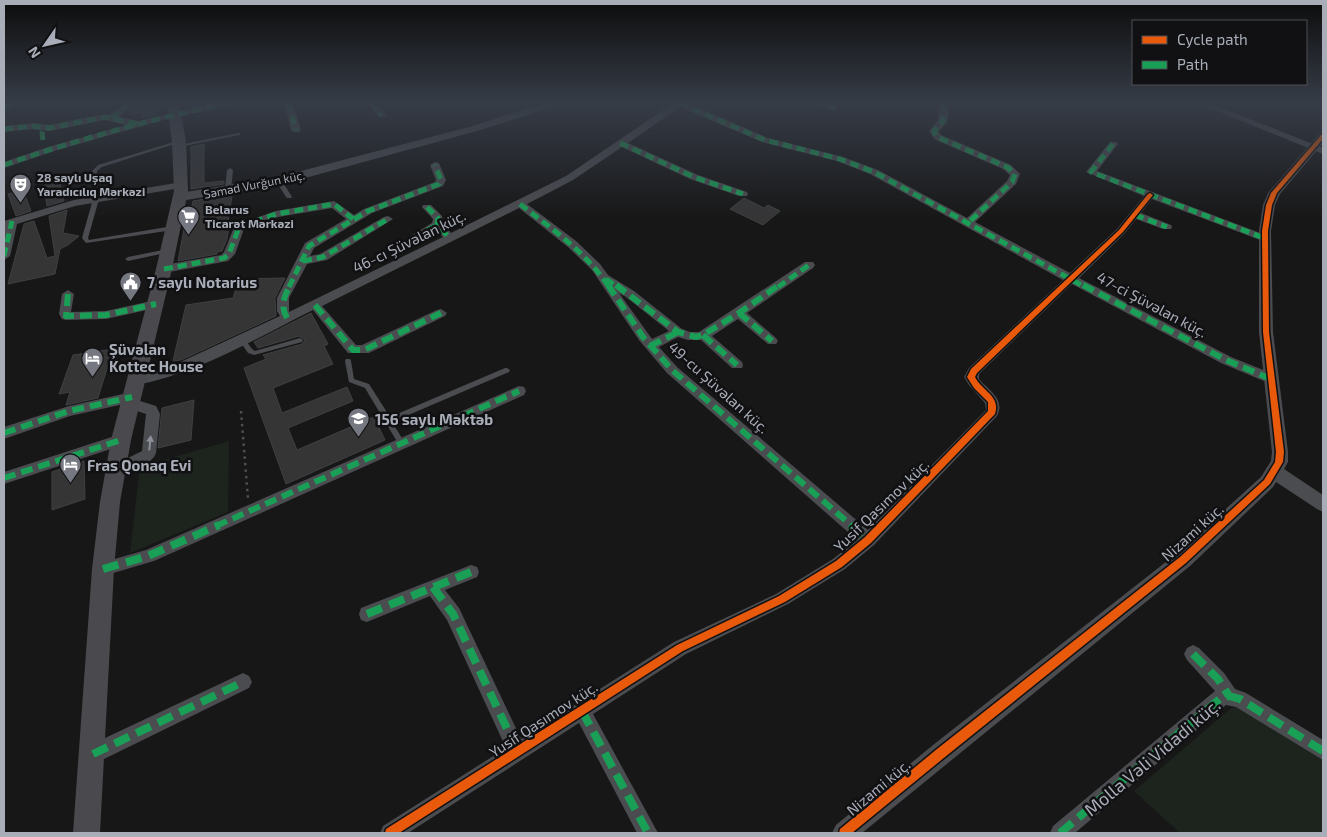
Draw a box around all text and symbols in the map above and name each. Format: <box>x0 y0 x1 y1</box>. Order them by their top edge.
north arrow <box>20 20 70 70</box>
legend <box>1132 20 1307 85</box>
text: Cycle path <box>1177 30 1248 48</box>
text: N <box>24 44 44 61</box>
text: Path <box>1177 55 1208 73</box>
street label: Səməd Vurğun küç. <box>202 167 306 202</box>
place label: 28 saylı Uşaq Yaradıcılıq Mərkəzi <box>37 170 145 198</box>
theatre icon: 28 saylı Uşaq Yaradıcılıq Mərkəzi <box>9 172 33 203</box>
place label: Belarus Ticarət Mərkəzi <box>205 202 294 230</box>
supermarket icon: Belarus Ticarət Mərkəzi <box>177 204 201 235</box>
street label: 46-cı Şüvəlan küç. <box>349 206 469 277</box>
street label: 47-ci Şüvəlan küç. <box>1093 267 1210 342</box>
public building icon: 7 saylı Notarius <box>119 270 143 301</box>
place label: 7 saylı Notarius <box>147 273 257 292</box>
street label: 49-cu Şüvəlan küç. <box>665 337 773 437</box>
place label: Şüvəlan Kottec House <box>109 340 203 375</box>
hotel icon: Şüvəlan Kottec House <box>81 346 105 377</box>
school or university icon: 156 saylı Məktəb <box>347 407 371 438</box>
place label: 156 saylı Məktəb <box>375 410 493 429</box>
one-way arrow <box>146 435 154 451</box>
hotel icon: Fras Qonaq Evi <box>59 453 83 484</box>
street label: Yusif Qasımov küç. <box>830 455 933 556</box>
place label: Fras Qonaq Evi <box>87 456 191 475</box>
street label: Nizami küç. <box>1157 499 1227 565</box>
street label: Yusif Qasımov küç. <box>485 677 601 762</box>
street label: Molla Vəli Vidadi küç. <box>1079 694 1225 821</box>
street label: Nizami küç. <box>843 755 914 820</box>

